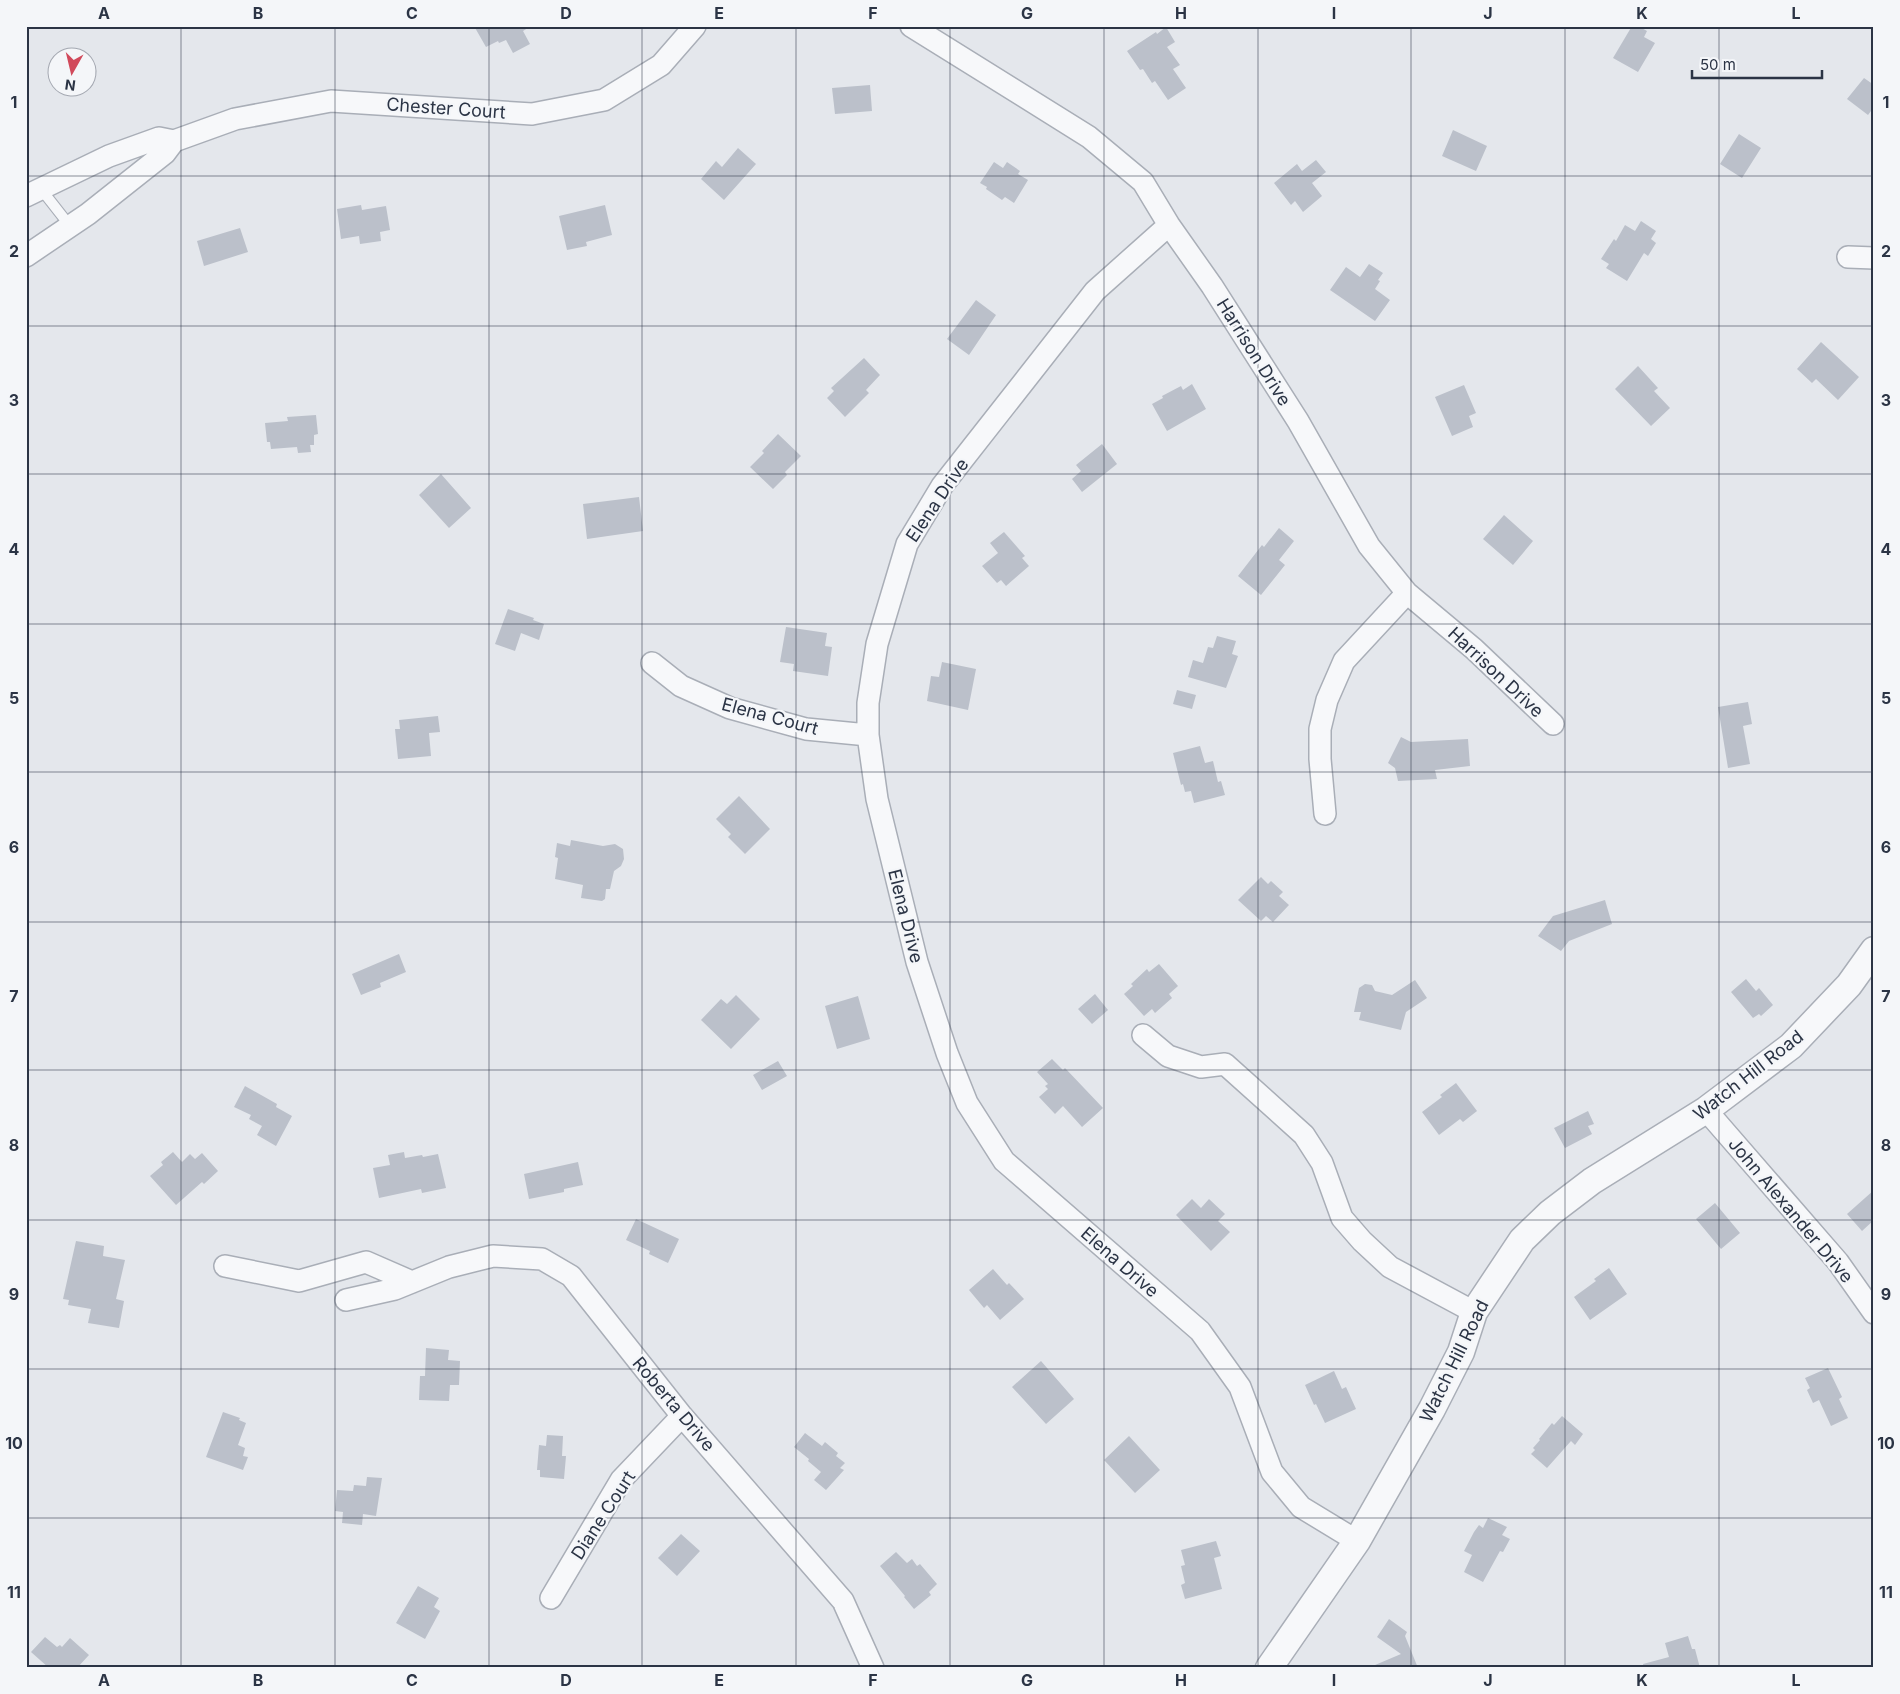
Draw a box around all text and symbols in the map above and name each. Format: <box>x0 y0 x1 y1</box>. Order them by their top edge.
text: A <box>98 3 110 23</box>
text: B <box>253 3 263 23</box>
text: C <box>406 3 418 23</box>
text: D <box>560 3 572 23</box>
text: E <box>714 3 724 23</box>
text: F <box>868 3 878 23</box>
text: G <box>1021 3 1033 23</box>
text: H <box>1175 3 1187 23</box>
text: I <box>1332 3 1336 23</box>
text: J <box>1483 3 1493 23</box>
text: K <box>1636 3 1648 23</box>
text: L <box>1791 3 1801 23</box>
north arrow <box>48 48 98 98</box>
scale bar <box>1692 48 1822 80</box>
text: 50 m <box>1700 55 1736 74</box>
text: N <box>64 76 77 95</box>
text: 1 <box>11 92 17 112</box>
text: 1 <box>1883 92 1889 112</box>
street label: Chester Court <box>386 93 506 123</box>
text: 2 <box>9 241 19 261</box>
text: 2 <box>1881 241 1891 261</box>
street label: Harrison Drive <box>1213 294 1295 410</box>
text: 3 <box>9 390 19 410</box>
text: 3 <box>1881 390 1891 410</box>
street label: Elena Drive <box>901 454 973 546</box>
text: 4 <box>9 539 20 559</box>
text: 4 <box>1881 539 1892 559</box>
street label: Harrison Drive <box>1444 623 1548 721</box>
text: 5 <box>9 688 19 708</box>
text: 5 <box>1881 688 1891 708</box>
street label: Elena Court <box>719 693 821 739</box>
text: 6 <box>9 837 19 857</box>
text: 6 <box>1881 837 1891 857</box>
street label: Elena Drive <box>884 867 928 965</box>
text: 7 <box>9 986 19 1006</box>
text: 7 <box>1881 986 1891 1006</box>
street label: Watch Hill Road <box>1689 1026 1807 1124</box>
street label: John Alexander Drive <box>1724 1133 1858 1287</box>
text: 8 <box>9 1135 19 1155</box>
text: 8 <box>1881 1135 1891 1155</box>
street label: Elena Drive <box>1077 1223 1163 1301</box>
text: 9 <box>9 1284 19 1304</box>
text: 9 <box>1881 1284 1891 1304</box>
street label: Watch Hill Road <box>1415 1296 1493 1426</box>
street label: Roberta Drive <box>629 1353 719 1455</box>
text: 10 <box>5 1433 23 1453</box>
text: 10 <box>1877 1433 1895 1453</box>
street label: Diane Court <box>567 1467 639 1563</box>
text: 11 <box>7 1582 21 1602</box>
text: 11 <box>1879 1582 1893 1602</box>
text: A <box>98 1670 110 1690</box>
text: B <box>253 1670 263 1690</box>
text: C <box>406 1670 418 1690</box>
text: D <box>560 1670 572 1690</box>
text: E <box>714 1670 724 1690</box>
text: F <box>868 1670 878 1690</box>
text: G <box>1021 1670 1033 1690</box>
text: H <box>1175 1670 1187 1690</box>
text: I <box>1332 1670 1336 1690</box>
text: J <box>1483 1670 1493 1690</box>
text: K <box>1636 1670 1648 1690</box>
text: L <box>1791 1670 1801 1690</box>

